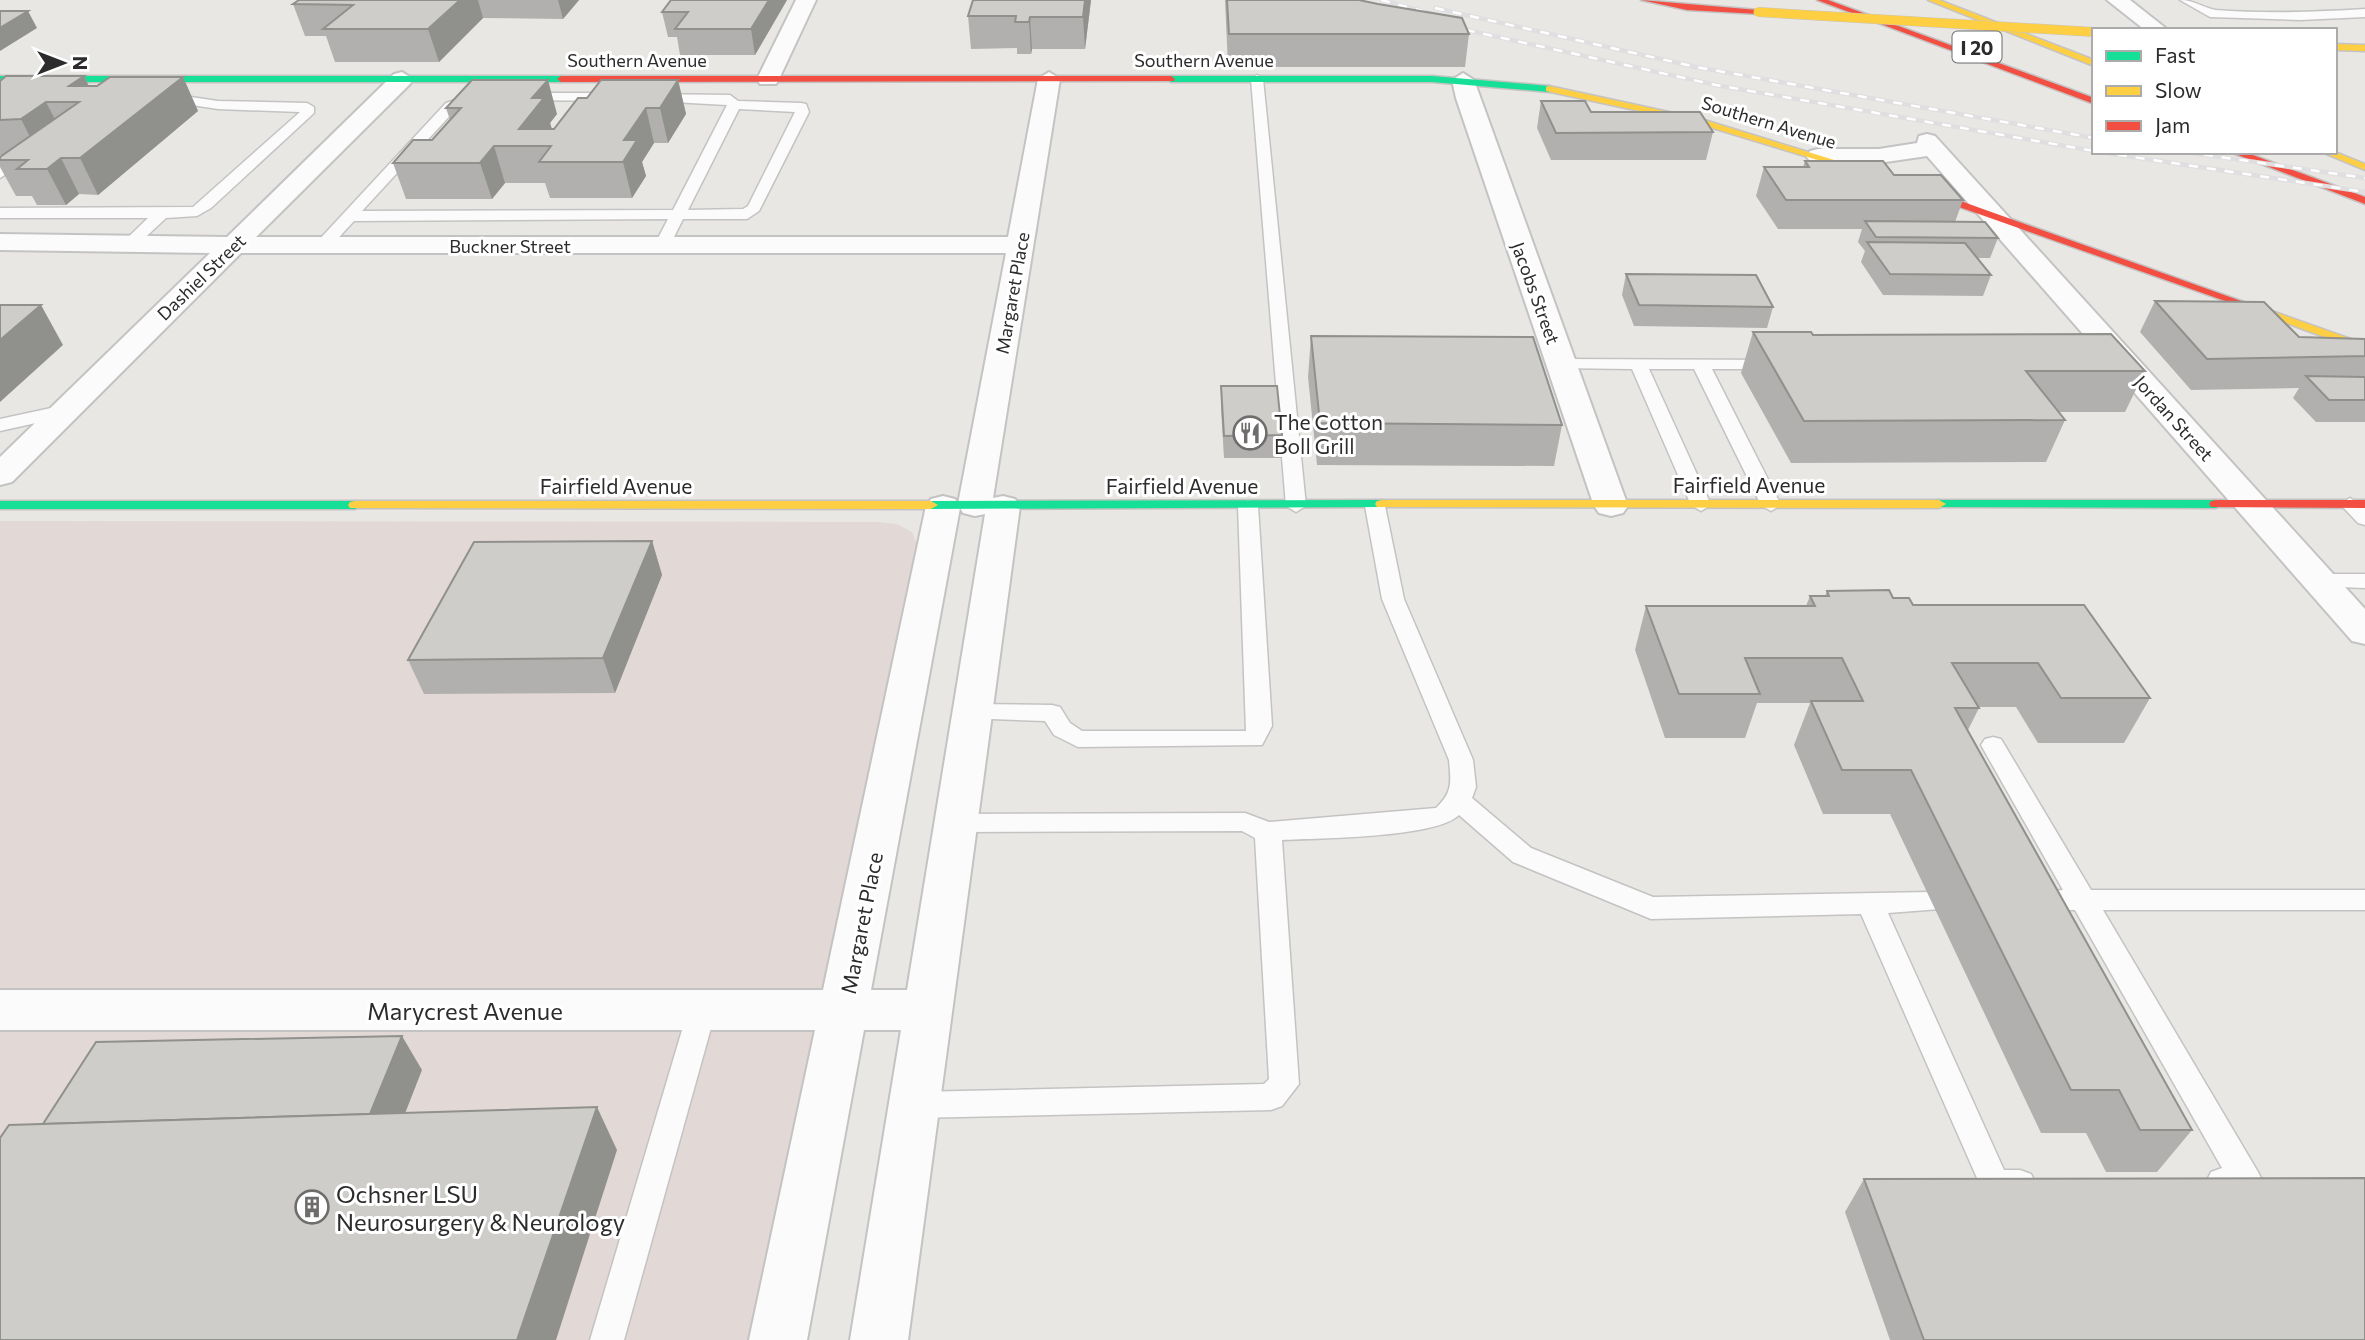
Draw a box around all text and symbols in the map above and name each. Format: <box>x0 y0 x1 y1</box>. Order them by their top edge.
north arrow <box>28 28 98 98</box>
legend <box>2092 28 2337 154</box>
road number: I 20 <box>1952 32 2002 62</box>
text: Fast <box>2155 42 2196 67</box>
street label: Southern Avenue <box>567 49 707 71</box>
street label: Southern Avenue <box>1134 49 1274 71</box>
text: N <box>69 56 92 70</box>
text: Slow <box>2155 77 2202 102</box>
street label: Southern Avenue <box>1699 91 1839 153</box>
text: Jam <box>2155 112 2190 137</box>
street label: Dashiel Street <box>152 229 250 325</box>
street label: Margaret Place <box>990 230 1034 356</box>
street label: Buckner Street <box>449 235 571 257</box>
street label: Jacobs Street <box>1507 239 1565 347</box>
street label: Jordan Street <box>2130 371 2218 465</box>
place label: The Cotton Boll Grill <box>1274 409 1383 458</box>
restaurant icon: The Cotton Boll Grill <box>1231 414 1269 452</box>
street label: Fairfield Avenue <box>1673 472 1825 497</box>
street label: Fairfield Avenue <box>540 473 692 498</box>
street label: Fairfield Avenue <box>1106 473 1258 498</box>
street label: Margaret Place <box>835 850 887 996</box>
street label: Marycrest Avenue <box>367 996 563 1025</box>
place label: Ochsner LSU Neurosurgery & Neurology <box>336 1179 625 1236</box>
building icon: Ochsner LSU Neurosurgery & Neurology <box>293 1188 331 1226</box>

